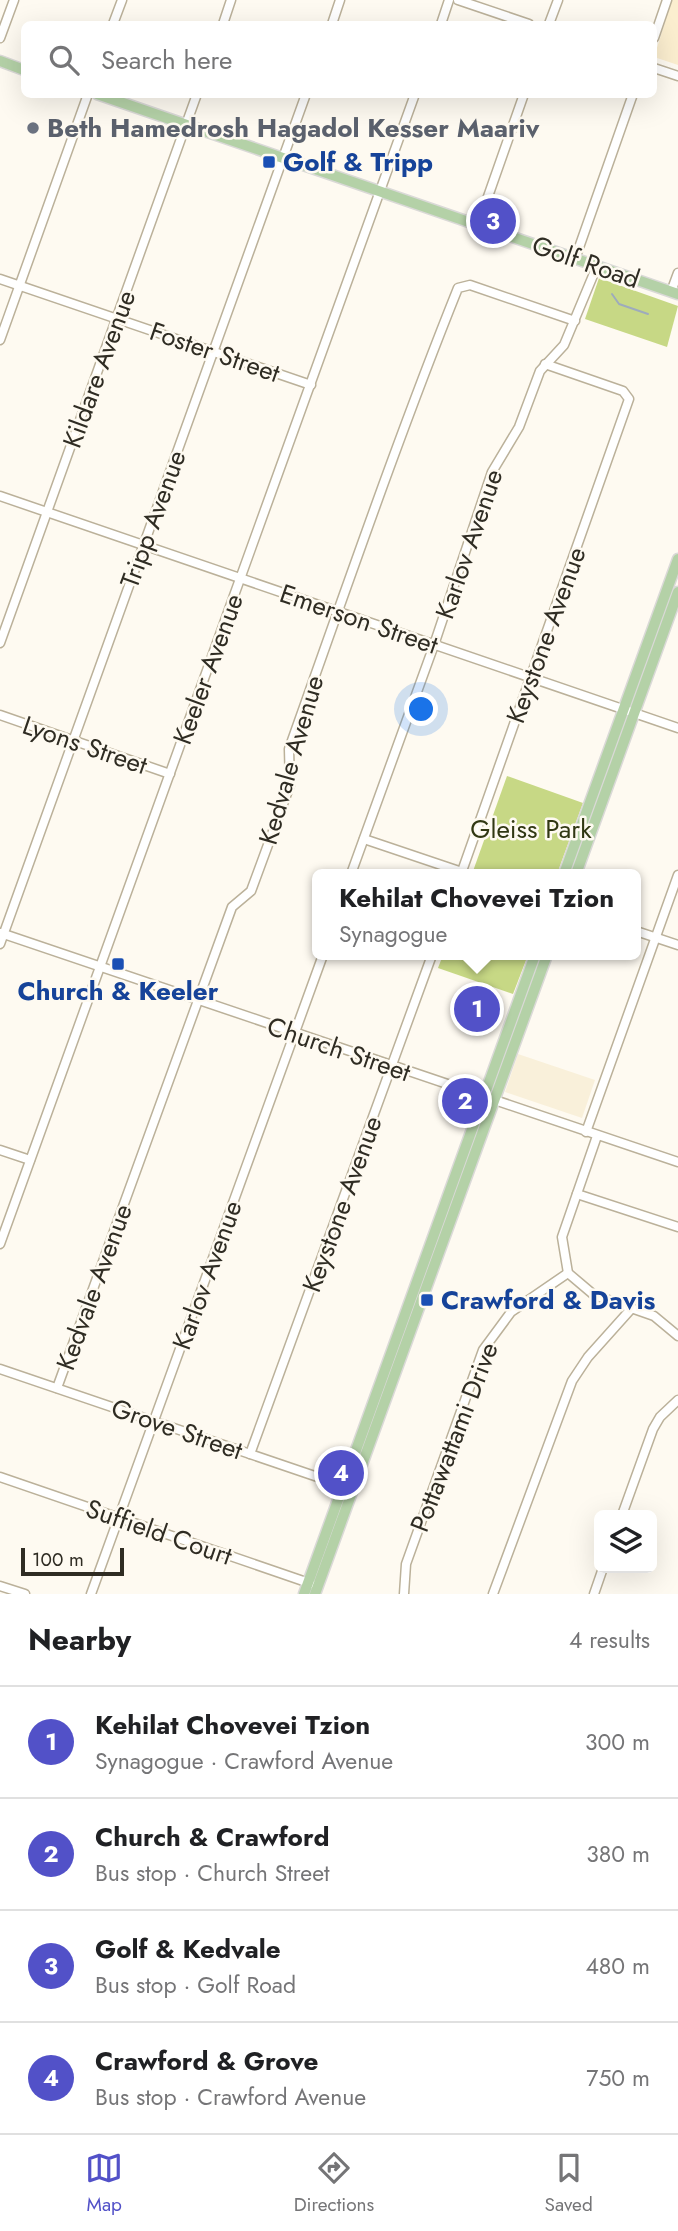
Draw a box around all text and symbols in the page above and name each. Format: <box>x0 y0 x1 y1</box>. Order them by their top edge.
search box <box>21 21 657 98</box>
icon: search <box>45 41 83 79</box>
text: Search here <box>101 41 233 79</box>
place label: Beth Hamedrosh Hagadol Kesser Maariv <box>47 109 540 147</box>
marker: Beth Hamedrosh Hagadol Kesser Maariv <box>25 120 41 136</box>
place label: Golf & Tripp <box>283 143 433 181</box>
marker: Golf & Tripp <box>261 154 277 170</box>
pin: 3 <box>470 195 516 247</box>
street label: Golf Road <box>527 226 645 298</box>
street label: Kildare Avenue <box>53 285 145 453</box>
street label: Foster Street <box>145 312 286 392</box>
street label: Tripp Avenue <box>110 445 196 593</box>
street label: Karlov Avenue <box>426 464 512 624</box>
street label: Keystone Avenue <box>496 542 596 728</box>
street label: Emerson Street <box>275 574 444 664</box>
street label: Keeler Avenue <box>163 588 253 750</box>
street label: Kedvale Avenue <box>249 671 333 849</box>
your location <box>404 692 438 726</box>
street label: Lyons Street <box>18 706 153 784</box>
park label: Gleiss Park <box>470 810 592 848</box>
popup <box>312 869 641 960</box>
text: Kehilat Chovevei Tzion <box>339 879 614 917</box>
text: Synagogue <box>339 917 447 951</box>
marker: Church & Keeler <box>110 956 126 972</box>
place label: Church & Keeler <box>18 972 219 1010</box>
pin: 1 <box>454 983 500 1035</box>
street label: Church Street <box>262 1007 417 1092</box>
pin: 2 <box>442 1075 488 1127</box>
street label: Keystone Avenue <box>292 1111 392 1297</box>
street label: Karlov Avenue <box>162 1195 252 1355</box>
street label: Kedvale Avenue <box>46 1199 142 1375</box>
place label: Crawford & Davis <box>441 1281 656 1319</box>
marker: Crawford & Davis <box>419 1292 435 1308</box>
street label: Pottawattami Drive <box>400 1337 508 1537</box>
street label: Grove Street <box>106 1389 249 1469</box>
pin: 4 <box>318 1447 364 1499</box>
street label: Suffield Court <box>81 1489 238 1575</box>
map controls <box>594 1510 657 1573</box>
button: layers <box>594 1510 657 1573</box>
scale bar <box>21 1545 124 1577</box>
text: 100 m <box>32 1546 84 1573</box>
text: Nearby <box>28 1618 131 1661</box>
text: 4 results <box>569 1623 650 1657</box>
text: Kehilat Chovevei Tzion <box>95 1706 370 1744</box>
text: 1 <box>45 1725 57 1759</box>
text: 300 m <box>585 1725 650 1759</box>
text: Synagogue · Crawford Avenue <box>95 1744 393 1778</box>
text: Church & Crawford <box>95 1818 330 1856</box>
text: 2 <box>43 1837 59 1871</box>
text: 380 m <box>586 1837 650 1871</box>
text: Bus stop · Church Street <box>95 1856 330 1890</box>
text: Golf & Kedvale <box>95 1930 281 1968</box>
text: 3 <box>44 1949 58 1983</box>
text: 480 m <box>585 1949 650 1983</box>
text: Bus stop · Golf Road <box>95 1968 296 2002</box>
text: Crawford & Grove <box>95 2042 318 2080</box>
text: 4 <box>43 2061 59 2095</box>
text: 750 m <box>586 2061 650 2095</box>
text: Bus stop · Crawford Avenue <box>95 2080 366 2114</box>
tab: Map <box>85 2149 123 2218</box>
tab: Directions <box>294 2149 374 2218</box>
tab: Saved <box>545 2149 593 2218</box>

